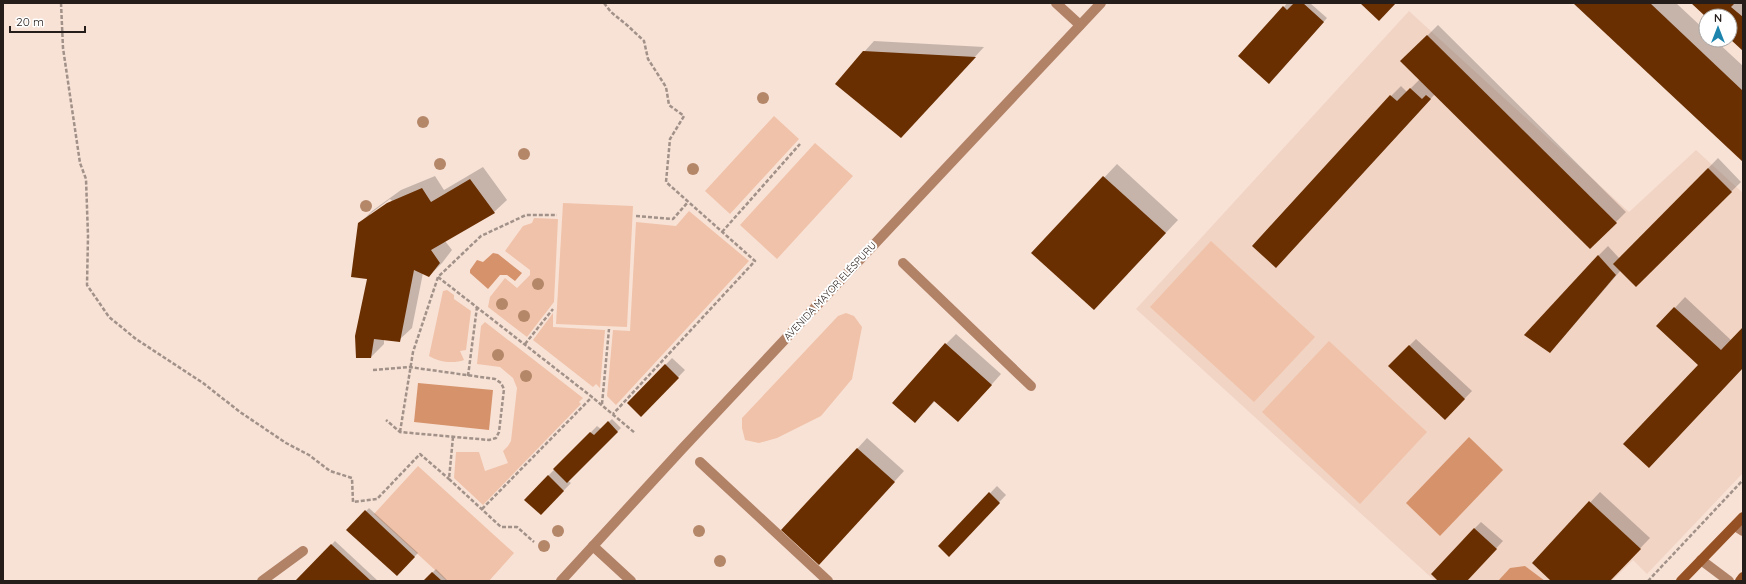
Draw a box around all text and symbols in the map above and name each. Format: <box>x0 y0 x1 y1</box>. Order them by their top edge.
scale bar <box>10 8 85 34</box>
north arrow <box>1698 8 1738 48</box>
text: N <box>1714 11 1722 25</box>
text: 20 m <box>16 14 44 29</box>
street label: AVENIDA MAYOR ELÉSPURU <box>781 239 879 343</box>

